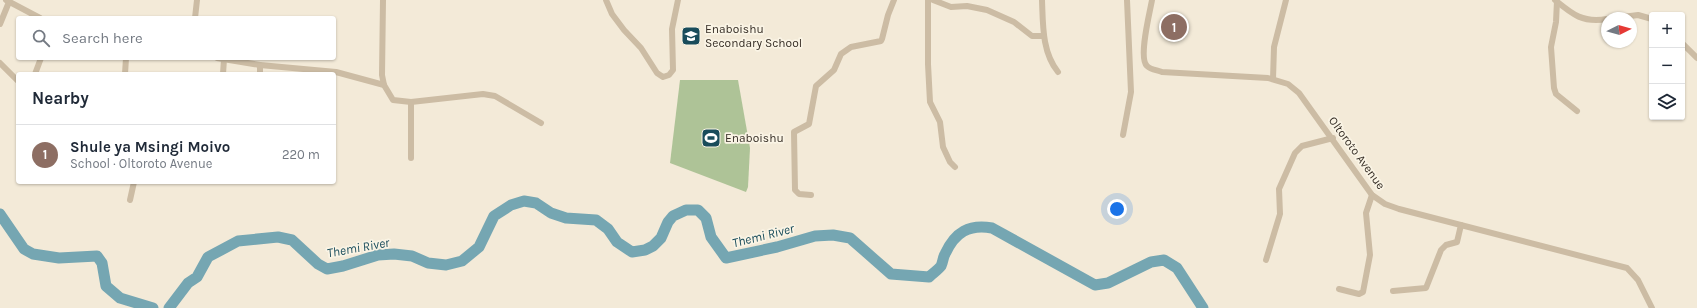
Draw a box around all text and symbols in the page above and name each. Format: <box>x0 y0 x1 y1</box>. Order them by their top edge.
pin: 1 <box>1161 12 1187 42</box>
north arrow <box>1601 12 1637 48</box>
map controls <box>1649 12 1685 120</box>
button: + <box>1649 12 1685 48</box>
search box <box>16 16 336 60</box>
place label: Enaboishu Secondary School <box>705 22 802 50</box>
school or university icon: Enaboishu Secondary School <box>680 25 702 47</box>
icon: search <box>30 27 52 49</box>
text: Search here <box>62 29 143 47</box>
button: − <box>1649 48 1685 84</box>
button: layers <box>1649 84 1685 120</box>
text: Nearby <box>32 88 89 108</box>
street label: Oltoroto Avenue <box>1326 114 1388 192</box>
sports icon: Enaboishu <box>700 127 722 149</box>
place label: Enaboishu <box>725 131 784 145</box>
text: Shule ya Msingi Moivo <box>70 138 230 156</box>
text: 1 <box>43 147 47 162</box>
text: 220 m <box>282 147 320 162</box>
text: School · Oltoroto Avenue <box>70 156 212 171</box>
your location <box>1107 199 1127 219</box>
water label: Themi River <box>731 220 796 250</box>
water label: Themi River <box>326 235 391 260</box>

